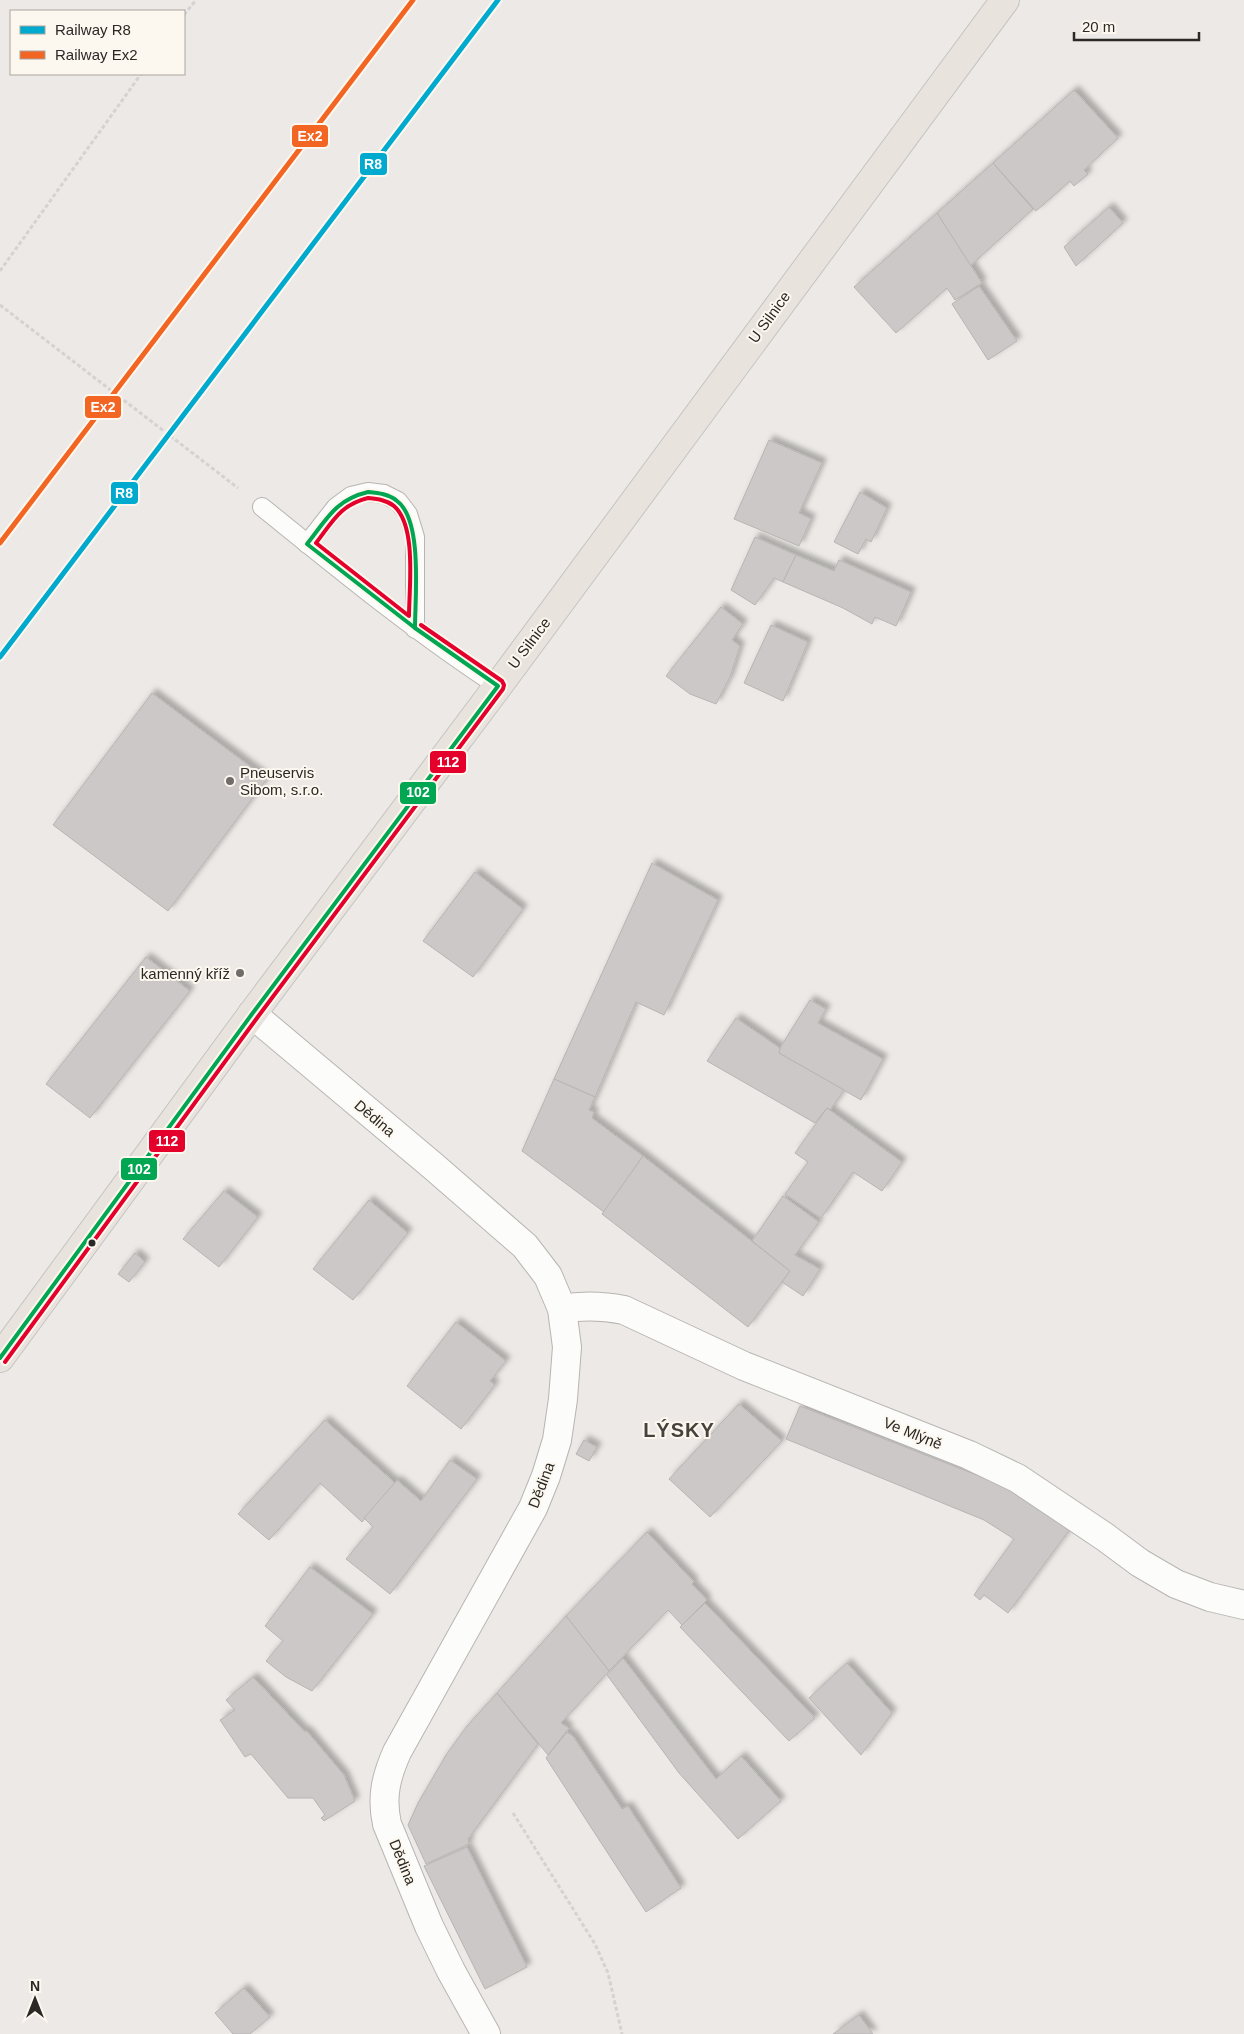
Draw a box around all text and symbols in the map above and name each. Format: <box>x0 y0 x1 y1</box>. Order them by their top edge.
legend <box>10 10 185 75</box>
scale bar <box>1074 10 1199 42</box>
text: 20 m <box>1082 18 1115 35</box>
text: Railway R8 <box>55 21 131 38</box>
text: Railway Ex2 <box>55 46 138 63</box>
line badge: Ex2 <box>291 124 329 148</box>
text: Ex2 <box>298 128 323 144</box>
line badge: R8 <box>359 152 388 176</box>
text: R8 <box>364 156 382 172</box>
street label: U Silnice <box>745 288 793 346</box>
line badge: Ex2 <box>84 395 122 419</box>
text: Ex2 <box>91 399 116 415</box>
line badge: R8 <box>110 481 139 505</box>
text: R8 <box>115 485 133 501</box>
street label: U Silnice <box>504 614 554 672</box>
line badge: 112 <box>429 750 467 774</box>
text: 112 <box>437 754 460 770</box>
place label: Pneuservis Sibom, s.r.o. <box>240 764 323 798</box>
marker: Pneuservis Sibom, s.r.o. <box>224 775 236 787</box>
line badge: 102 <box>399 781 437 805</box>
text: 102 <box>406 784 430 800</box>
place label: kamenný kříž <box>141 965 230 982</box>
marker: kamenný kříž <box>234 967 246 979</box>
street label: Dědina <box>351 1096 399 1140</box>
line badge: 112 <box>148 1129 186 1153</box>
text: 112 <box>156 1133 179 1149</box>
line badge: 102 <box>120 1157 158 1181</box>
text: 102 <box>127 1161 151 1177</box>
unlabelled marker <box>87 1238 97 1248</box>
street label: Ve Mlýně <box>881 1414 945 1452</box>
district label: LÝSKY <box>643 1418 715 1441</box>
street label: Dědina <box>525 1459 558 1510</box>
street label: Dědina <box>386 1837 420 1888</box>
north arrow <box>10 1974 60 2024</box>
text: N <box>30 1978 40 1994</box>

